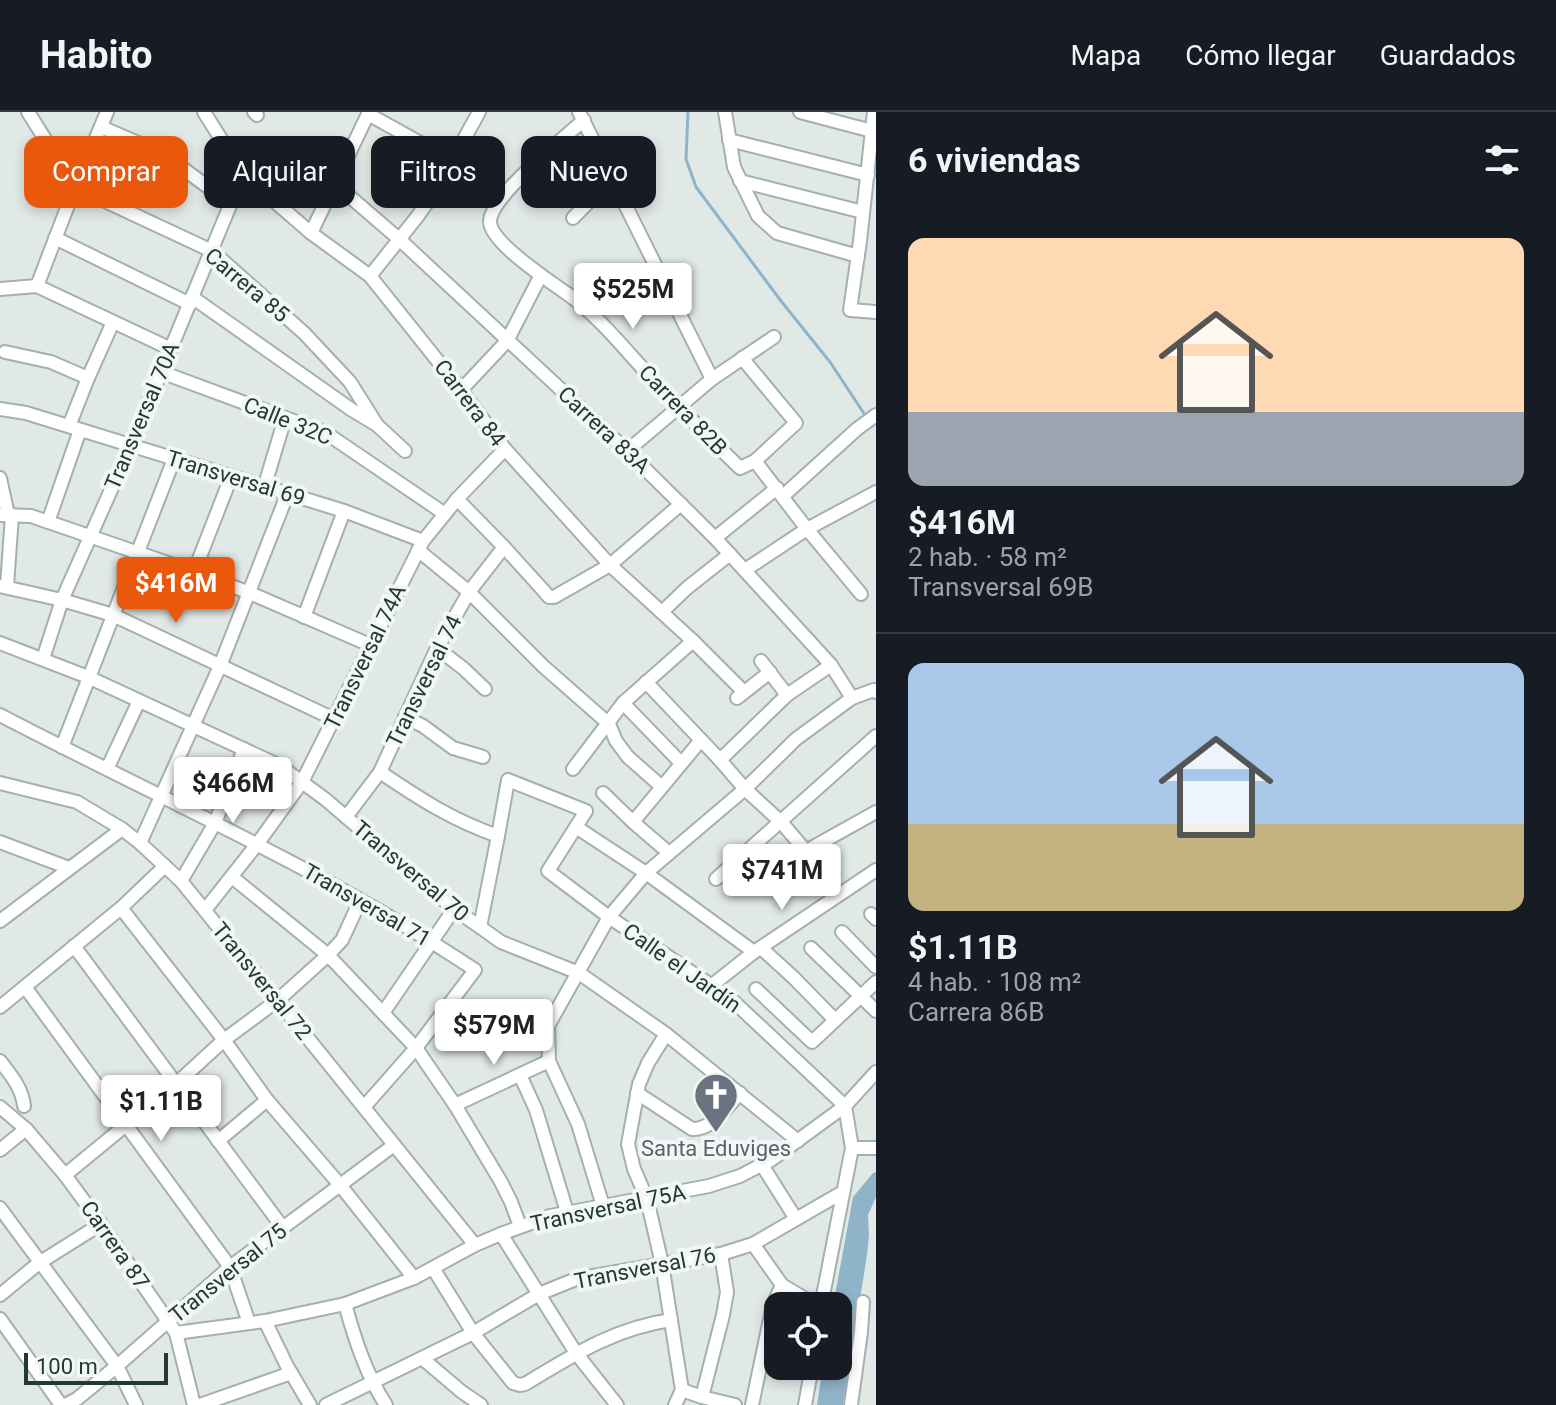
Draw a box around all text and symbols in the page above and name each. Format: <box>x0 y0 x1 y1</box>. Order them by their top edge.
text: Habito <box>40 33 152 77</box>
text: Mapa <box>1071 39 1141 72</box>
text: Cómo llegar <box>1185 39 1336 72</box>
text: Guardados <box>1380 39 1516 72</box>
chip: Comprar <box>24 136 188 208</box>
chip: Alquilar <box>204 136 355 208</box>
chip: Filtros <box>371 136 505 208</box>
chip: Nuevo <box>521 136 656 208</box>
icon: filters <box>1480 138 1524 182</box>
text: 6 viviendas <box>908 140 1081 180</box>
street label: Carrera 85 <box>200 243 294 327</box>
pin: $525M <box>577 263 689 331</box>
text: $525M <box>592 274 674 304</box>
icon: home <box>1144 290 1288 434</box>
street label: Transversal 70A <box>100 338 185 493</box>
street label: Carrera 84 <box>429 355 511 451</box>
street label: Carrera 82B <box>634 360 732 460</box>
street label: Carrera 83A <box>553 381 655 479</box>
street label: Calle 32C <box>240 392 336 450</box>
street label: Transversal 69 <box>164 445 308 511</box>
text: $416M <box>908 502 1016 542</box>
text: 2 hab. · 58 m² <box>908 542 1067 572</box>
pin: $416M <box>120 557 232 625</box>
text: $416M <box>135 568 217 598</box>
text: Transversal 69B <box>908 572 1094 602</box>
street label: Transversal 74A <box>319 580 411 733</box>
street label: Transversal 74 <box>381 611 467 751</box>
icon: home <box>1144 715 1288 859</box>
pin: $466M <box>177 757 289 825</box>
text: $466M <box>192 768 274 798</box>
street label: Transversal 70 <box>348 815 474 927</box>
pin: $741M <box>726 844 838 912</box>
text: $741M <box>741 855 823 885</box>
street label: Transversal 71 <box>299 858 435 952</box>
street label: Transversal 72 <box>207 917 317 1045</box>
street label: Calle el Jardín <box>618 918 746 1018</box>
text: $1.11B <box>908 927 1018 967</box>
text: 4 hab. · 108 m² <box>908 967 1081 997</box>
text: Carrera 86B <box>908 997 1045 1027</box>
pin: $579M <box>438 999 550 1067</box>
text: $579M <box>453 1010 535 1040</box>
church icon: Santa Eduviges <box>692 1071 740 1134</box>
pin: $1.11B <box>96 1075 226 1143</box>
text: $1.11B <box>119 1086 203 1116</box>
place label: Santa Eduviges <box>641 1136 791 1161</box>
street label: Transversal 75A <box>528 1179 688 1237</box>
street label: Carrera 87 <box>76 1196 154 1294</box>
street label: Transversal 75 <box>164 1218 292 1328</box>
street label: Transversal 76 <box>572 1242 718 1294</box>
map controls <box>764 1292 852 1380</box>
button: locate <box>764 1292 852 1380</box>
scale bar <box>24 1349 168 1385</box>
text: 100 m <box>36 1354 98 1379</box>

